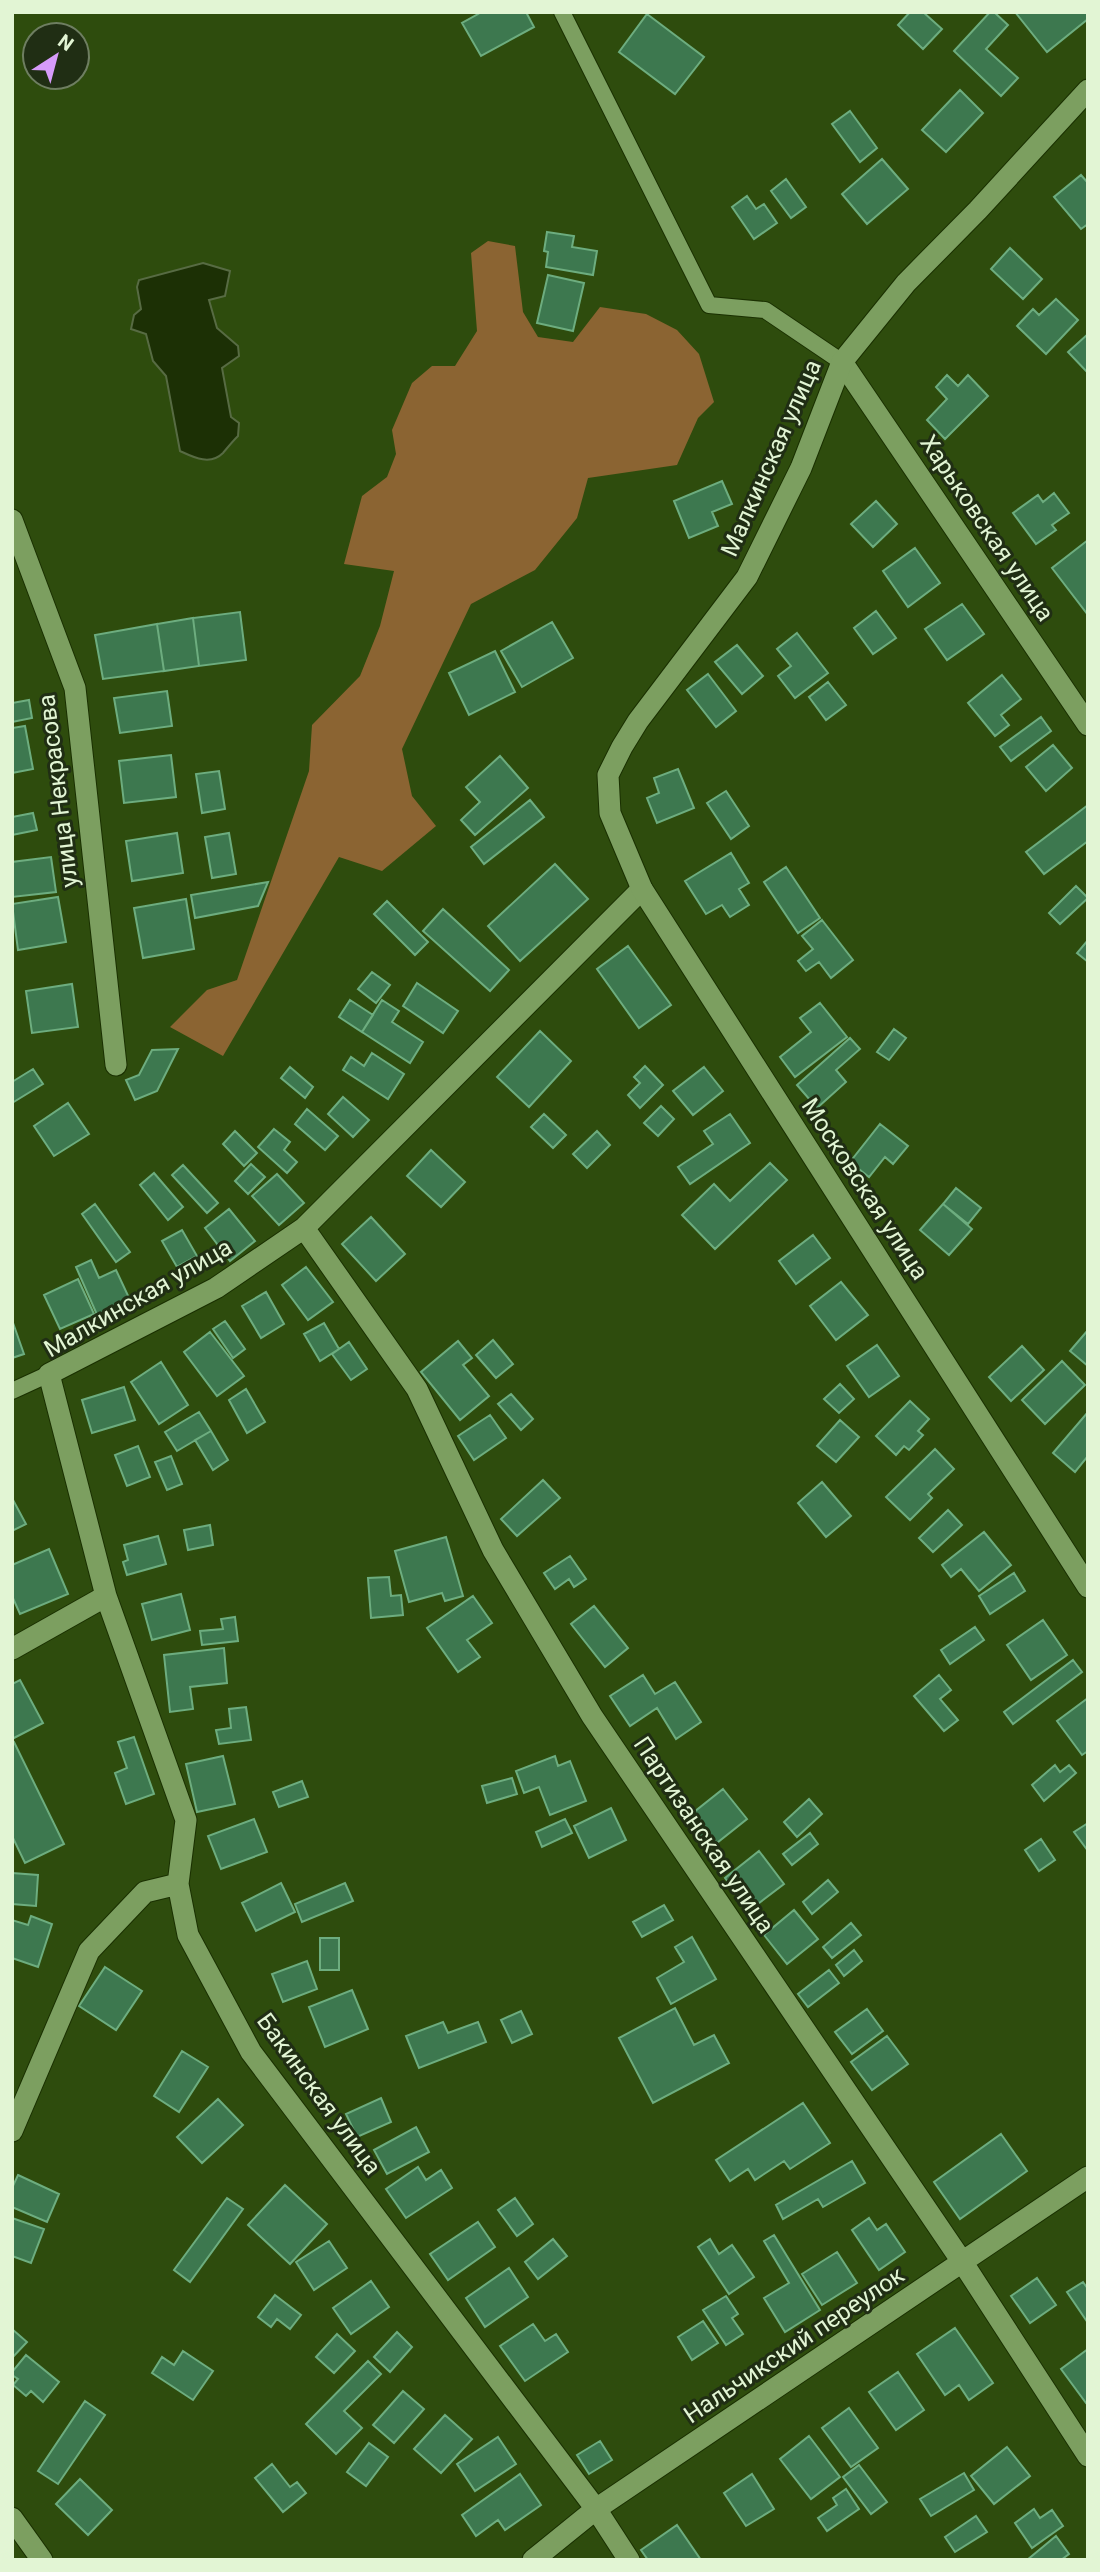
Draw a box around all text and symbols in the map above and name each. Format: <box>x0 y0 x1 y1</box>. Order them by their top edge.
north arrow <box>21 21 91 91</box>
text: N <box>54 29 78 56</box>
street label: Малкинская улица <box>715 355 827 561</box>
street label: Харьковская улица <box>914 430 1060 626</box>
street label: улица Некрасова <box>32 693 84 889</box>
street label: Московская улица <box>796 1093 934 1285</box>
street label: Малкинская улица <box>39 1233 237 1363</box>
street label: Партизанская улица <box>628 1732 780 1938</box>
street label: Бакинская улица <box>251 2008 387 2180</box>
street label: Нальчикский переулок <box>679 2261 909 2429</box>

